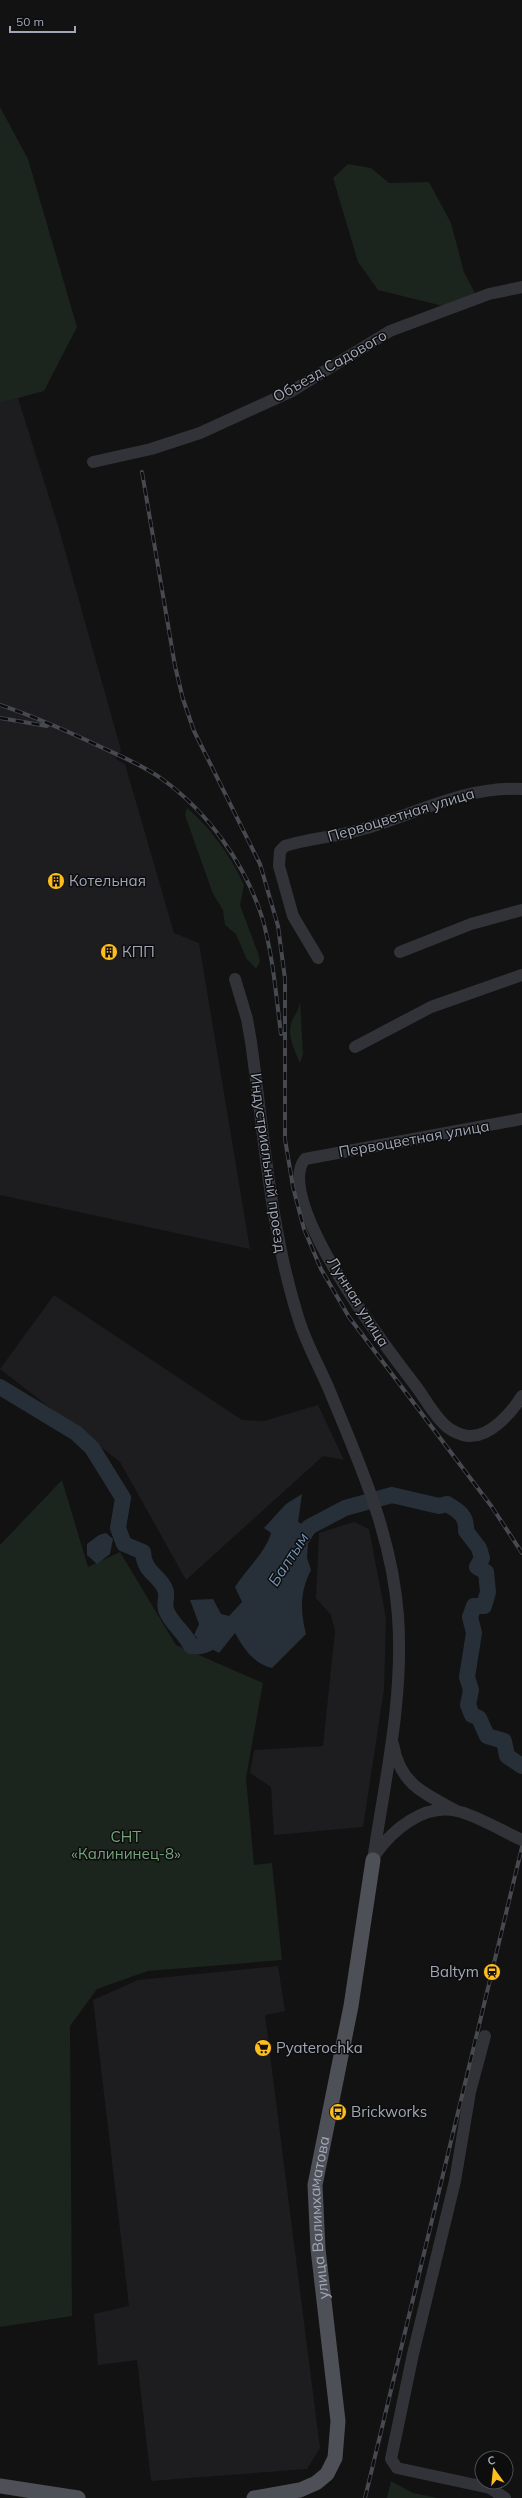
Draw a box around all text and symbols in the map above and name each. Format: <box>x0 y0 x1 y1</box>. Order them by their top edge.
scale bar <box>10 8 75 34</box>
text: 50 m <box>16 14 44 29</box>
street label: Объезд Садового <box>269 325 390 406</box>
street label: Первоцветная улица <box>325 783 477 846</box>
building icon: Котельная <box>46 871 66 891</box>
place label: Котельная <box>69 871 146 890</box>
building icon: КПП <box>99 942 119 962</box>
place label: КПП <box>122 942 155 961</box>
street label: Индустриальный проезд <box>246 1072 290 1254</box>
street label: Первоцветная улица <box>337 1116 491 1161</box>
street label: Лунная улица <box>323 1253 394 1350</box>
water label: Балтым <box>263 1528 313 1590</box>
park label: СНТ «Калининец-8» <box>71 1827 181 1863</box>
place label: Baltym <box>430 1962 479 1981</box>
station icon: Baltym <box>482 1962 502 1982</box>
supermarket icon: Pyaterochka <box>253 2038 273 2058</box>
place label: Pyaterochka <box>276 2038 363 2057</box>
bus stop icon: Brickworks <box>328 2102 348 2122</box>
place label: Brickworks <box>351 2102 427 2121</box>
street label: улица Валимхаматова <box>305 2134 334 2301</box>
north arrow <box>474 2450 514 2490</box>
text: С <box>486 2452 497 2468</box>

